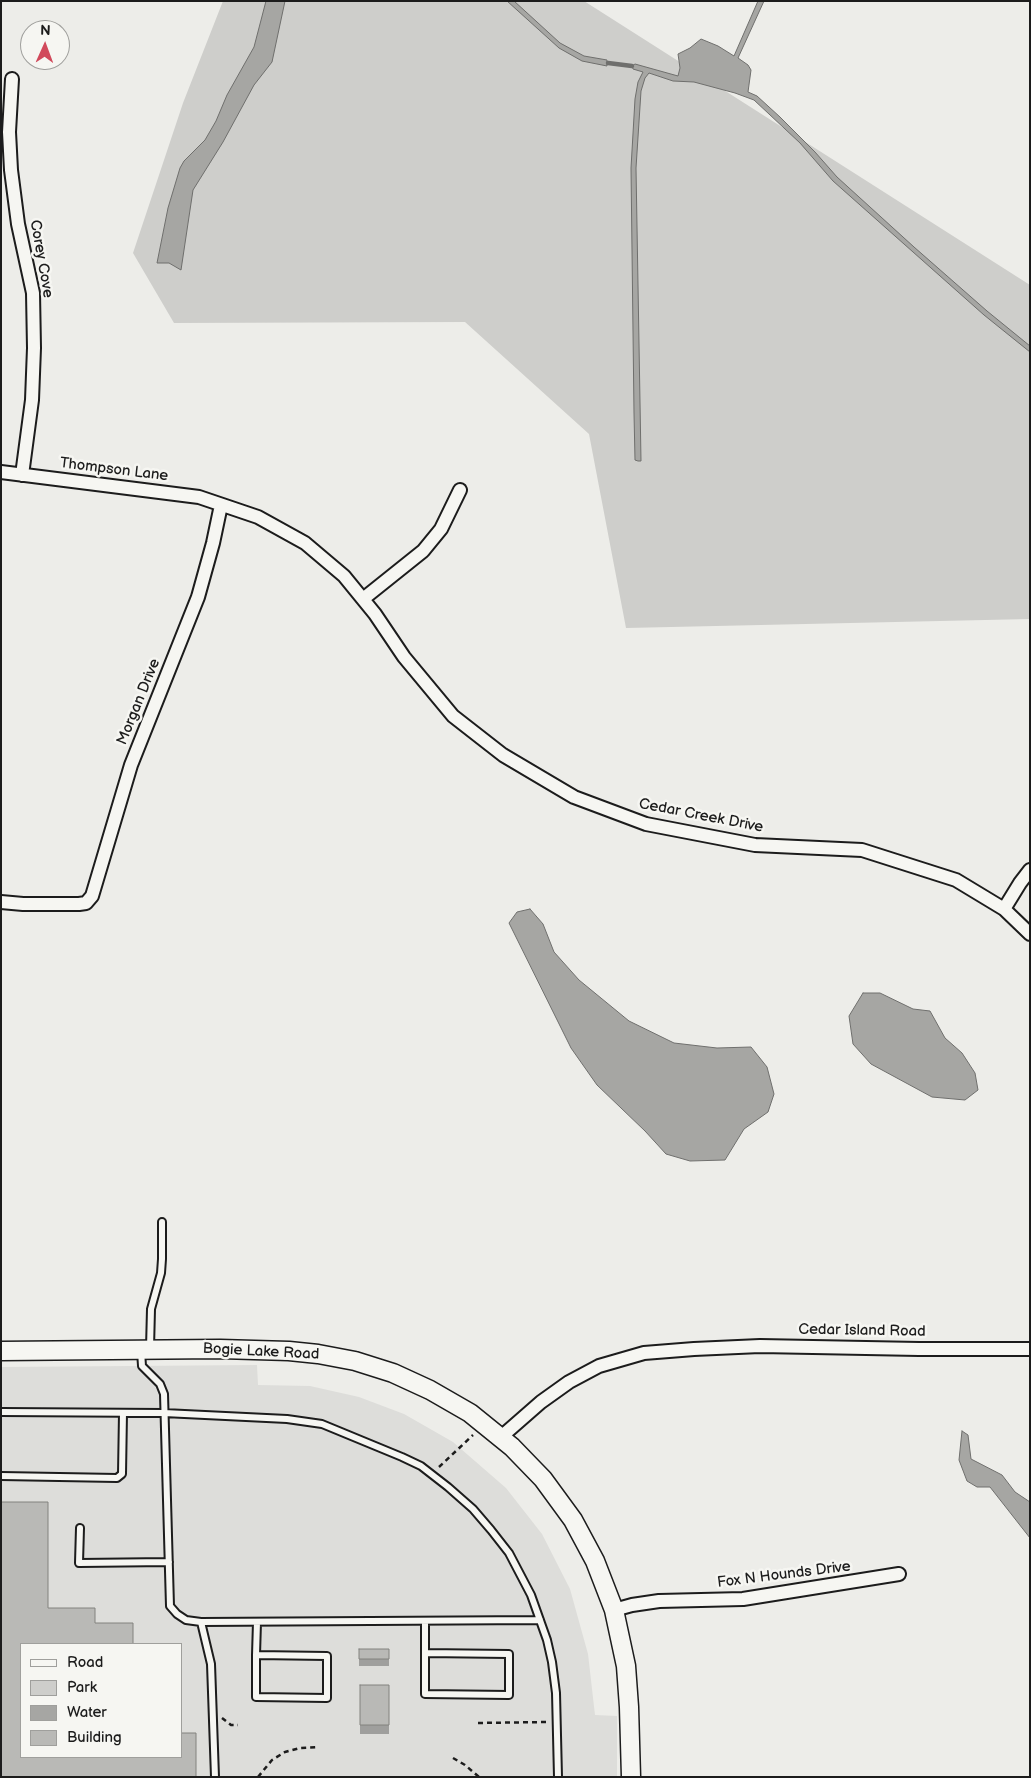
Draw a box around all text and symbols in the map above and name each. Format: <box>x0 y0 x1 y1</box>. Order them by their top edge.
north arrow <box>20 20 70 70</box>
text: N <box>40 22 51 39</box>
street label: Corey Cove <box>25 219 57 299</box>
street label: Thompson Lane <box>59 454 169 486</box>
street label: Morgan Drive <box>114 656 164 748</box>
street label: Cedar Creek Drive <box>637 795 765 837</box>
street label: Cedar Island Road <box>798 1321 926 1341</box>
street label: Bogie Lake Road <box>202 1340 320 1364</box>
street label: Fox N Hounds Drive <box>716 1558 852 1592</box>
legend <box>20 1643 182 1758</box>
text: Road <box>67 1653 103 1672</box>
text: Park <box>67 1678 97 1697</box>
text: Water <box>67 1703 107 1722</box>
text: Building <box>67 1728 122 1747</box>

